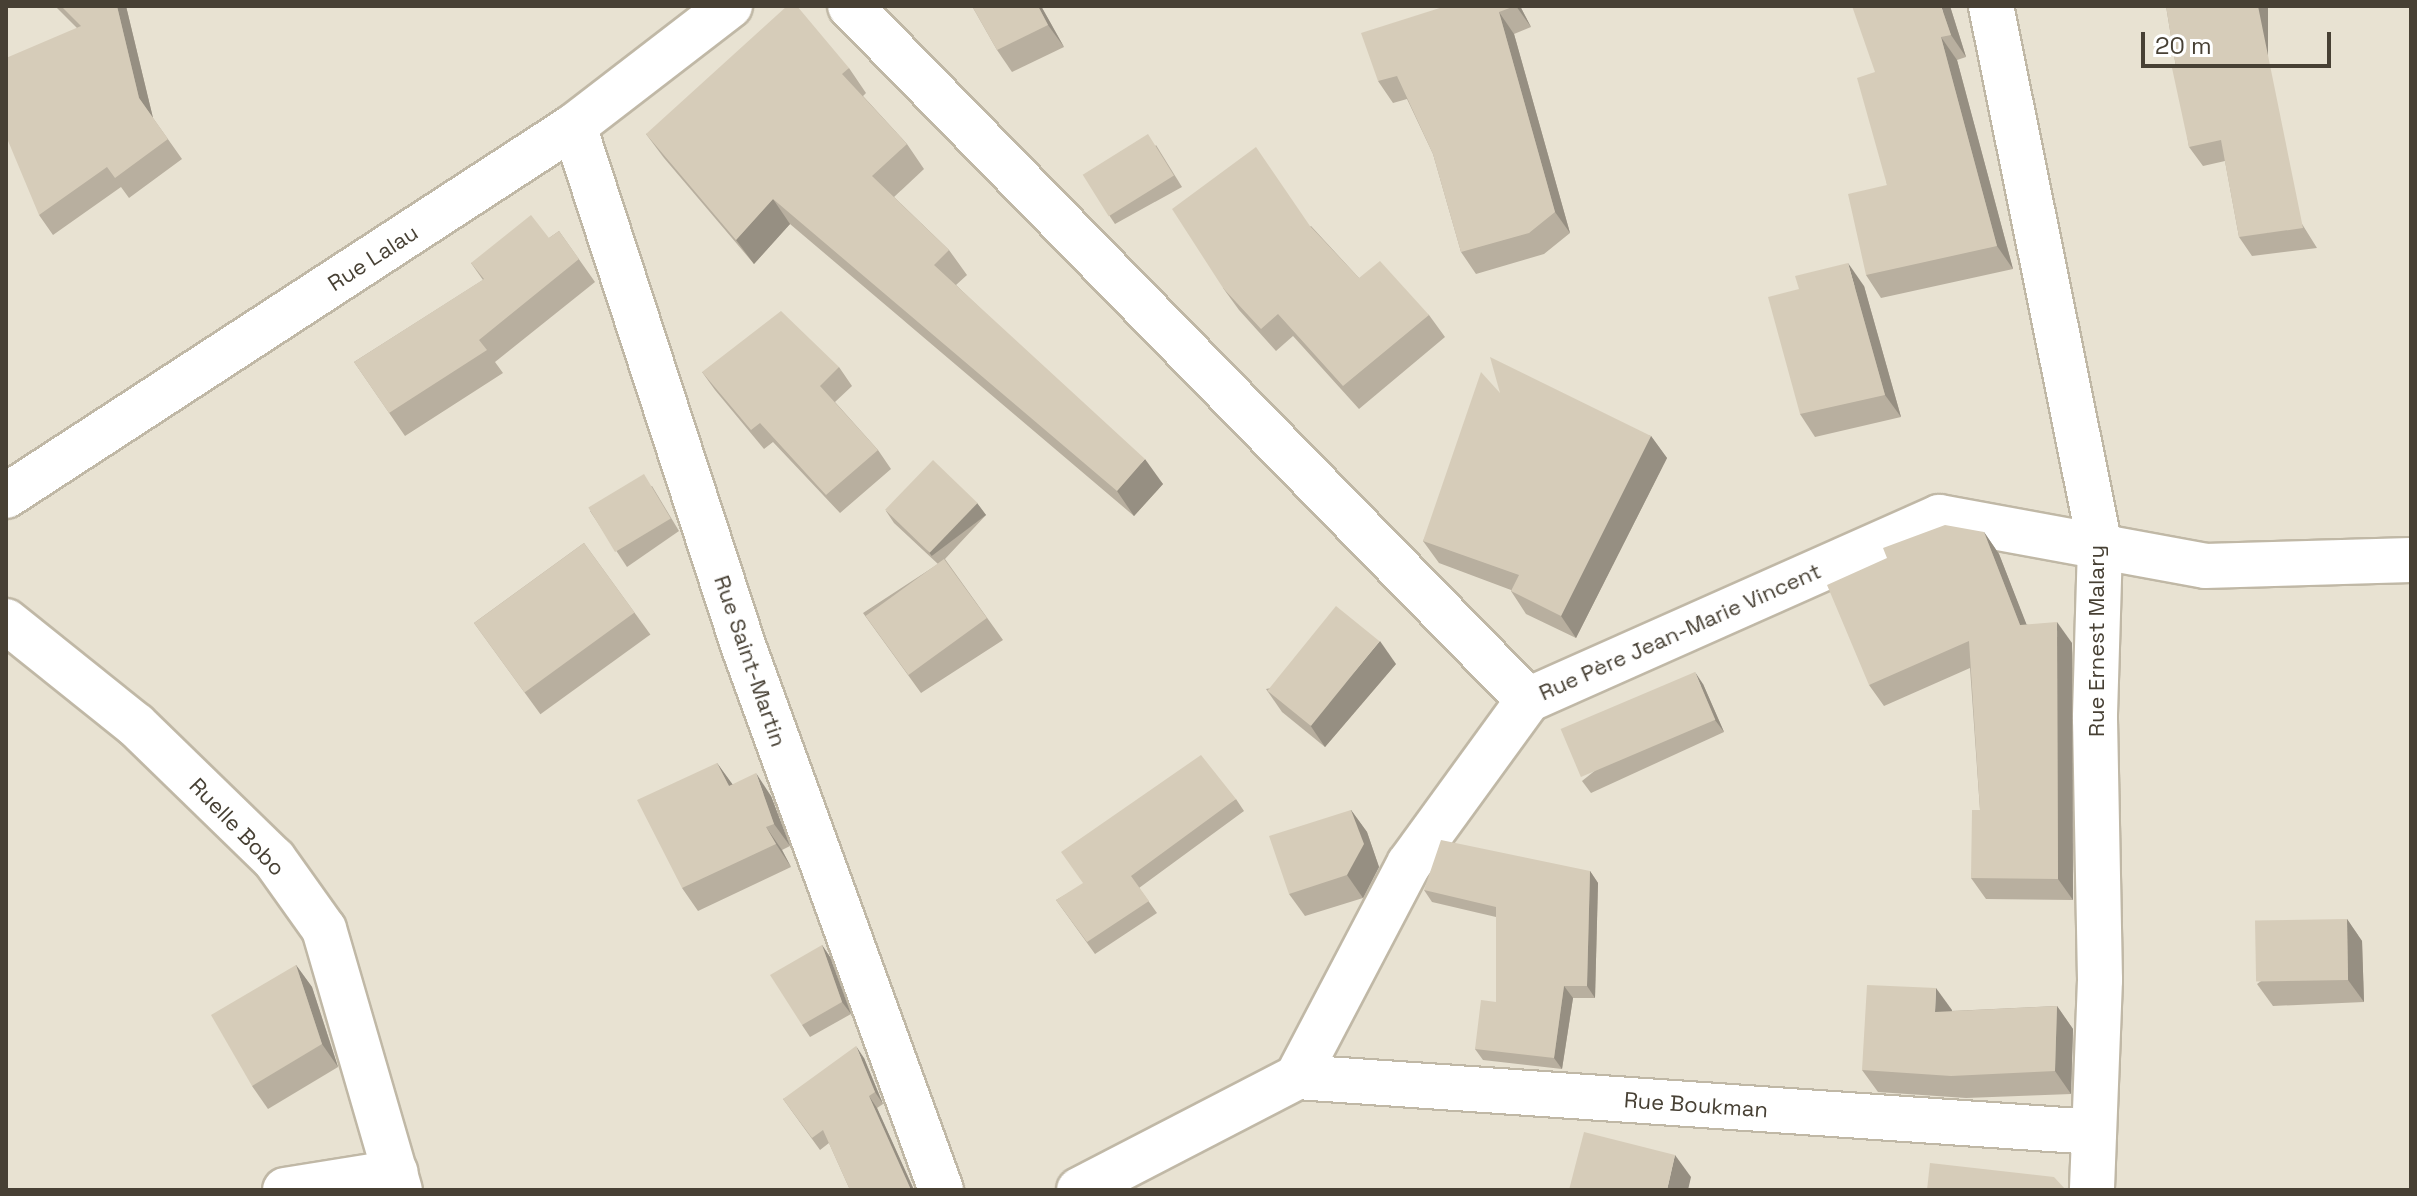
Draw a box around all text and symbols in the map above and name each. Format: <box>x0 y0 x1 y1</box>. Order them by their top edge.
scale bar <box>2145 16 2335 66</box>
text: 20 m <box>2155 30 2212 61</box>
street label: Rue Lalau <box>323 219 423 297</box>
street label: Rue Ernest Malary <box>2084 545 2110 737</box>
street label: Rue Père Jean-Marie Vincent <box>1535 558 1825 706</box>
street label: Rue Saint-Martin <box>708 572 792 750</box>
street label: Ruelle Bobo <box>184 773 290 881</box>
street label: Rue Boukman <box>1623 1087 1769 1123</box>

